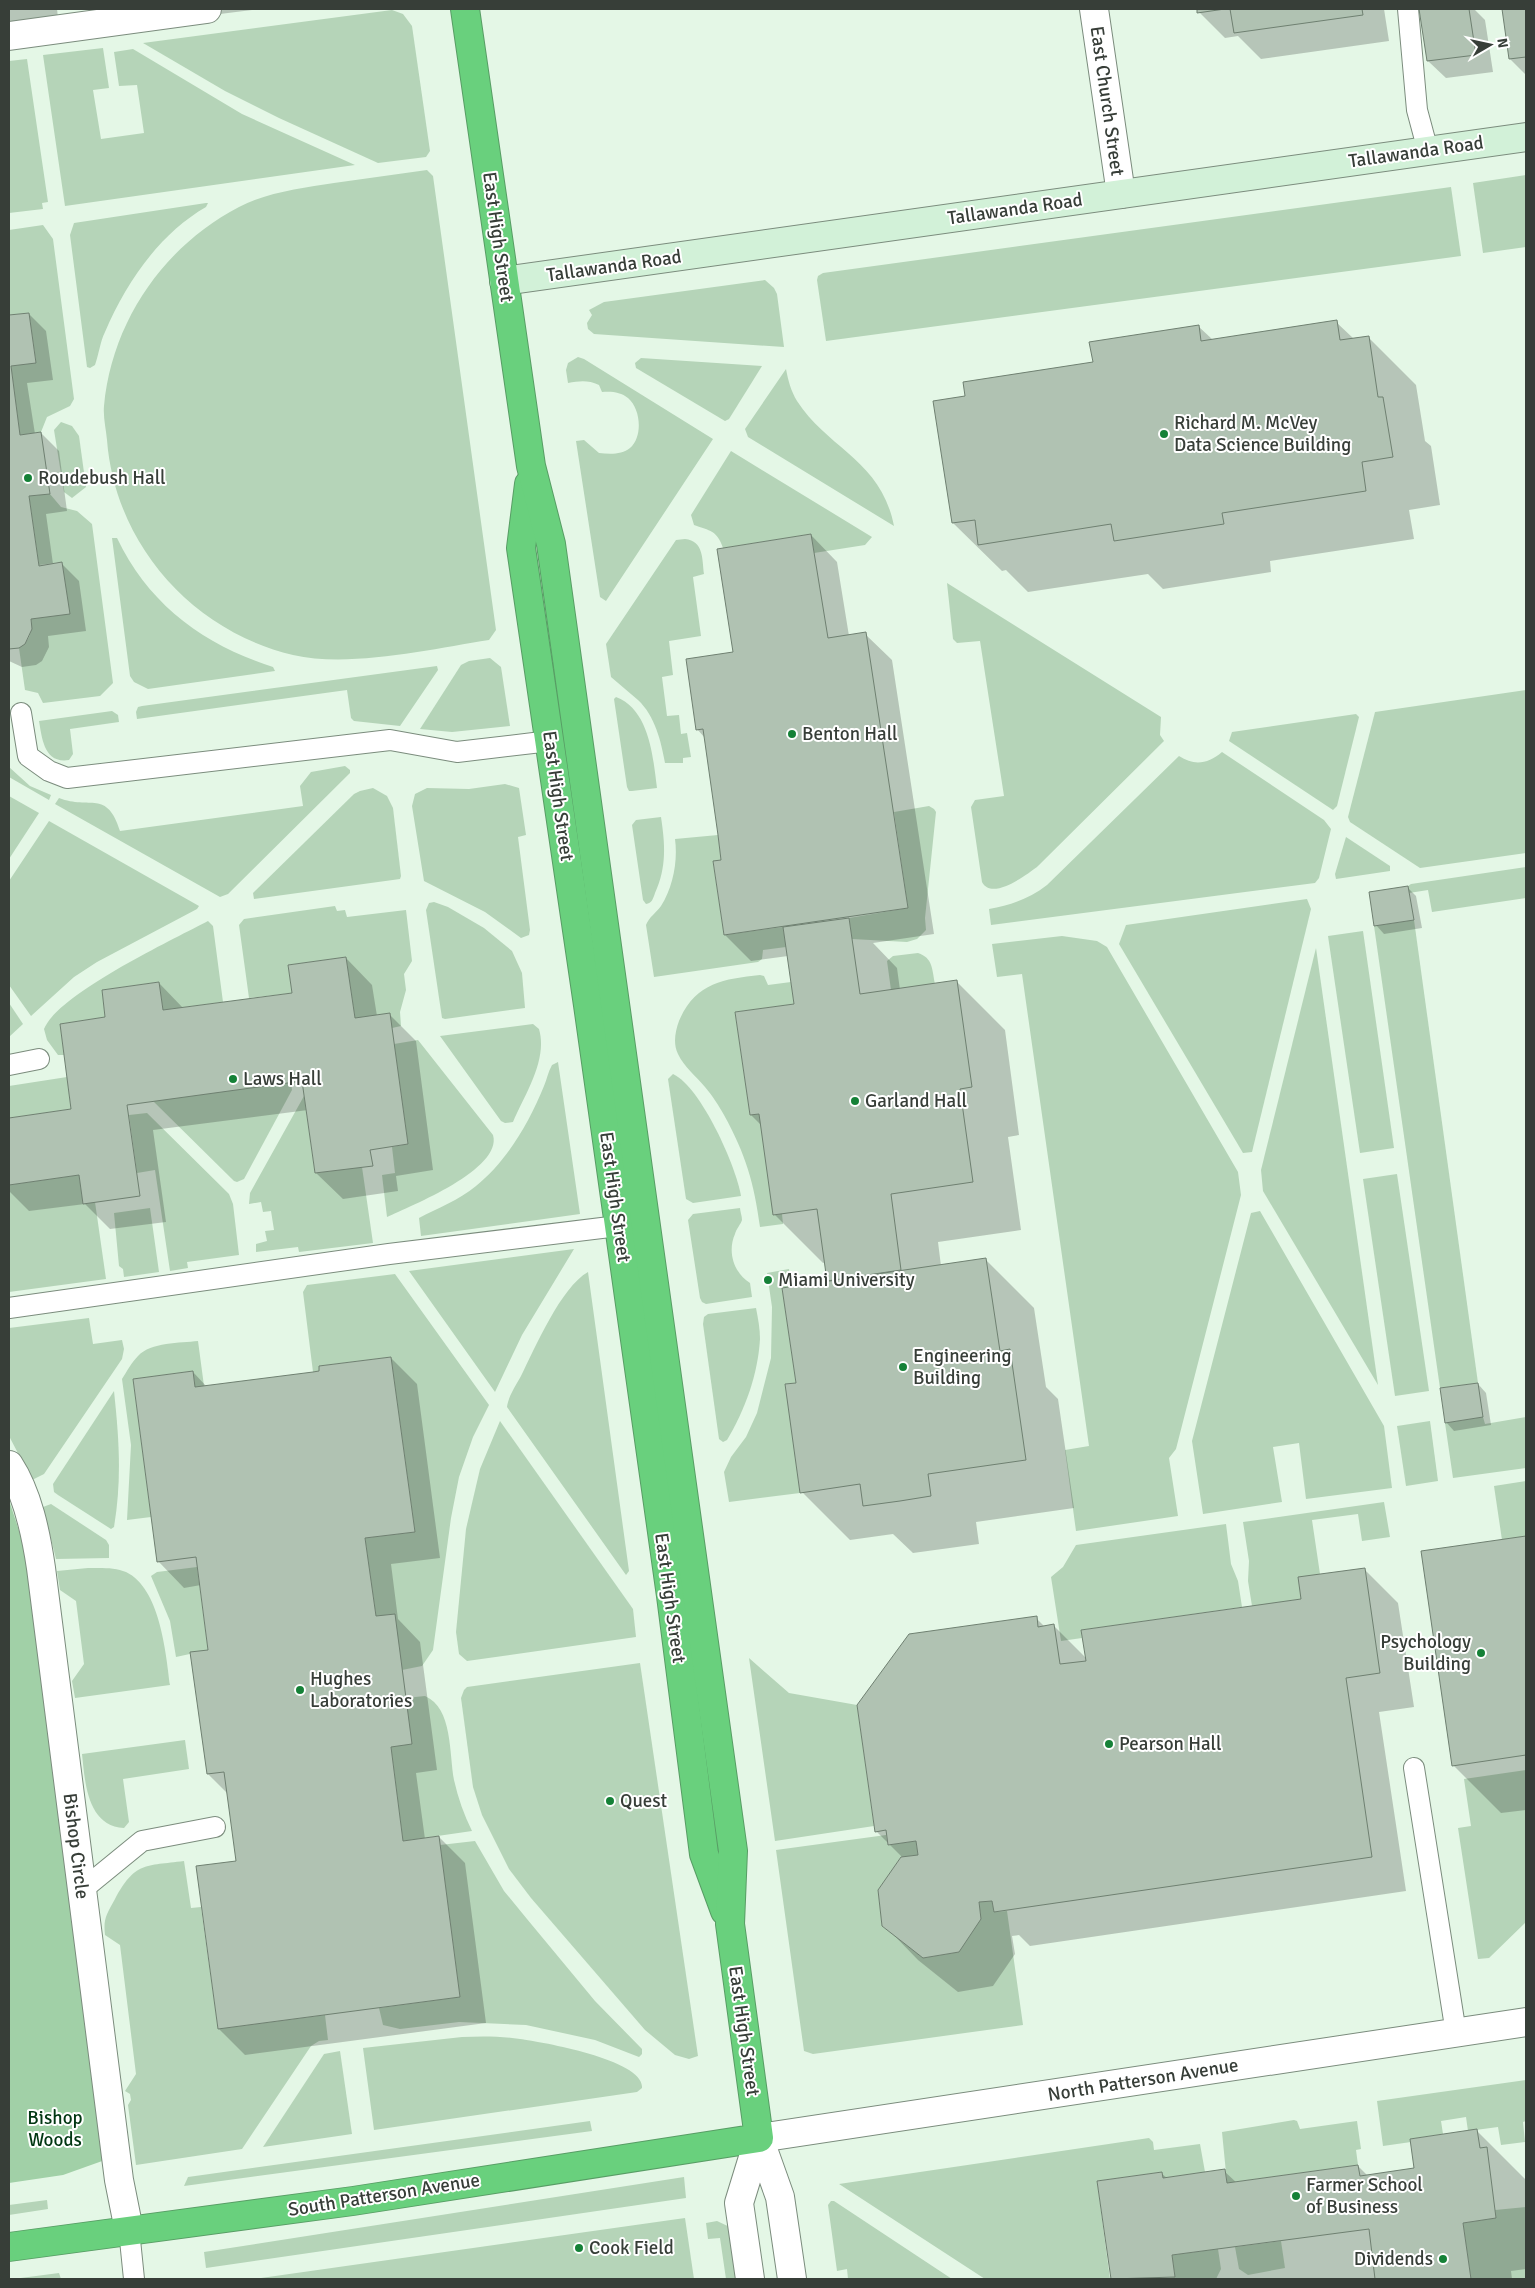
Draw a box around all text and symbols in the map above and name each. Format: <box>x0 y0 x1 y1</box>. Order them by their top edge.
north arrow <box>1465 20 1515 70</box>
street label: East Church Street <box>1085 24 1129 178</box>
text: N <box>1493 37 1512 49</box>
street label: Tallawanda Road <box>1347 131 1485 173</box>
street label: East High Street <box>477 170 519 304</box>
street label: Tallawanda Road <box>946 188 1084 230</box>
street label: Tallawanda Road <box>545 245 683 287</box>
place label: Richard M. McVey Data Science Building <box>1174 411 1351 457</box>
marker: Richard M. McVey Data Science Building <box>1158 428 1170 440</box>
place label: Roudebush Hall <box>38 466 166 490</box>
marker: Roudebush Hall <box>22 472 34 484</box>
place label: Benton Hall <box>802 722 898 746</box>
marker: Benton Hall <box>786 728 798 740</box>
street label: East High Street <box>537 729 579 863</box>
place label: Laws Hall <box>243 1067 322 1091</box>
marker: Laws Hall <box>227 1073 239 1085</box>
place label: Garland Hall <box>865 1089 967 1113</box>
marker: Garland Hall <box>849 1095 861 1107</box>
street label: East High Street <box>594 1130 636 1264</box>
place label: Miami University <box>778 1268 915 1292</box>
marker: Miami University <box>762 1274 774 1286</box>
place label: Engineering Building <box>913 1344 1011 1390</box>
marker: Engineering Building <box>897 1361 909 1373</box>
street label: East High Street <box>649 1531 691 1665</box>
place label: Psychology Building <box>1380 1630 1471 1676</box>
marker: Psychology Building <box>1475 1647 1487 1659</box>
place label: Hughes Laboratories <box>310 1667 412 1713</box>
marker: Hughes Laboratories <box>294 1684 306 1696</box>
place label: Pearson Hall <box>1119 1732 1222 1756</box>
marker: Pearson Hall <box>1103 1738 1115 1750</box>
place label: Quest <box>620 1789 668 1813</box>
street label: Bishop Circle <box>58 1792 94 1900</box>
marker: Quest <box>604 1795 616 1807</box>
street label: East High Street <box>723 1964 765 2098</box>
street label: North Patterson Avenue <box>1046 2053 1240 2107</box>
park label: Bishop Woods <box>27 2106 83 2152</box>
street label: South Patterson Avenue <box>287 2168 481 2222</box>
place label: Farmer School of Business <box>1306 2173 1423 2219</box>
marker: Farmer School of Business <box>1290 2190 1302 2202</box>
place label: Cook Field <box>589 2236 674 2260</box>
marker: Cook Field <box>573 2242 585 2254</box>
place label: Dividends <box>1354 2247 1433 2271</box>
marker: Dividends <box>1437 2253 1449 2265</box>

